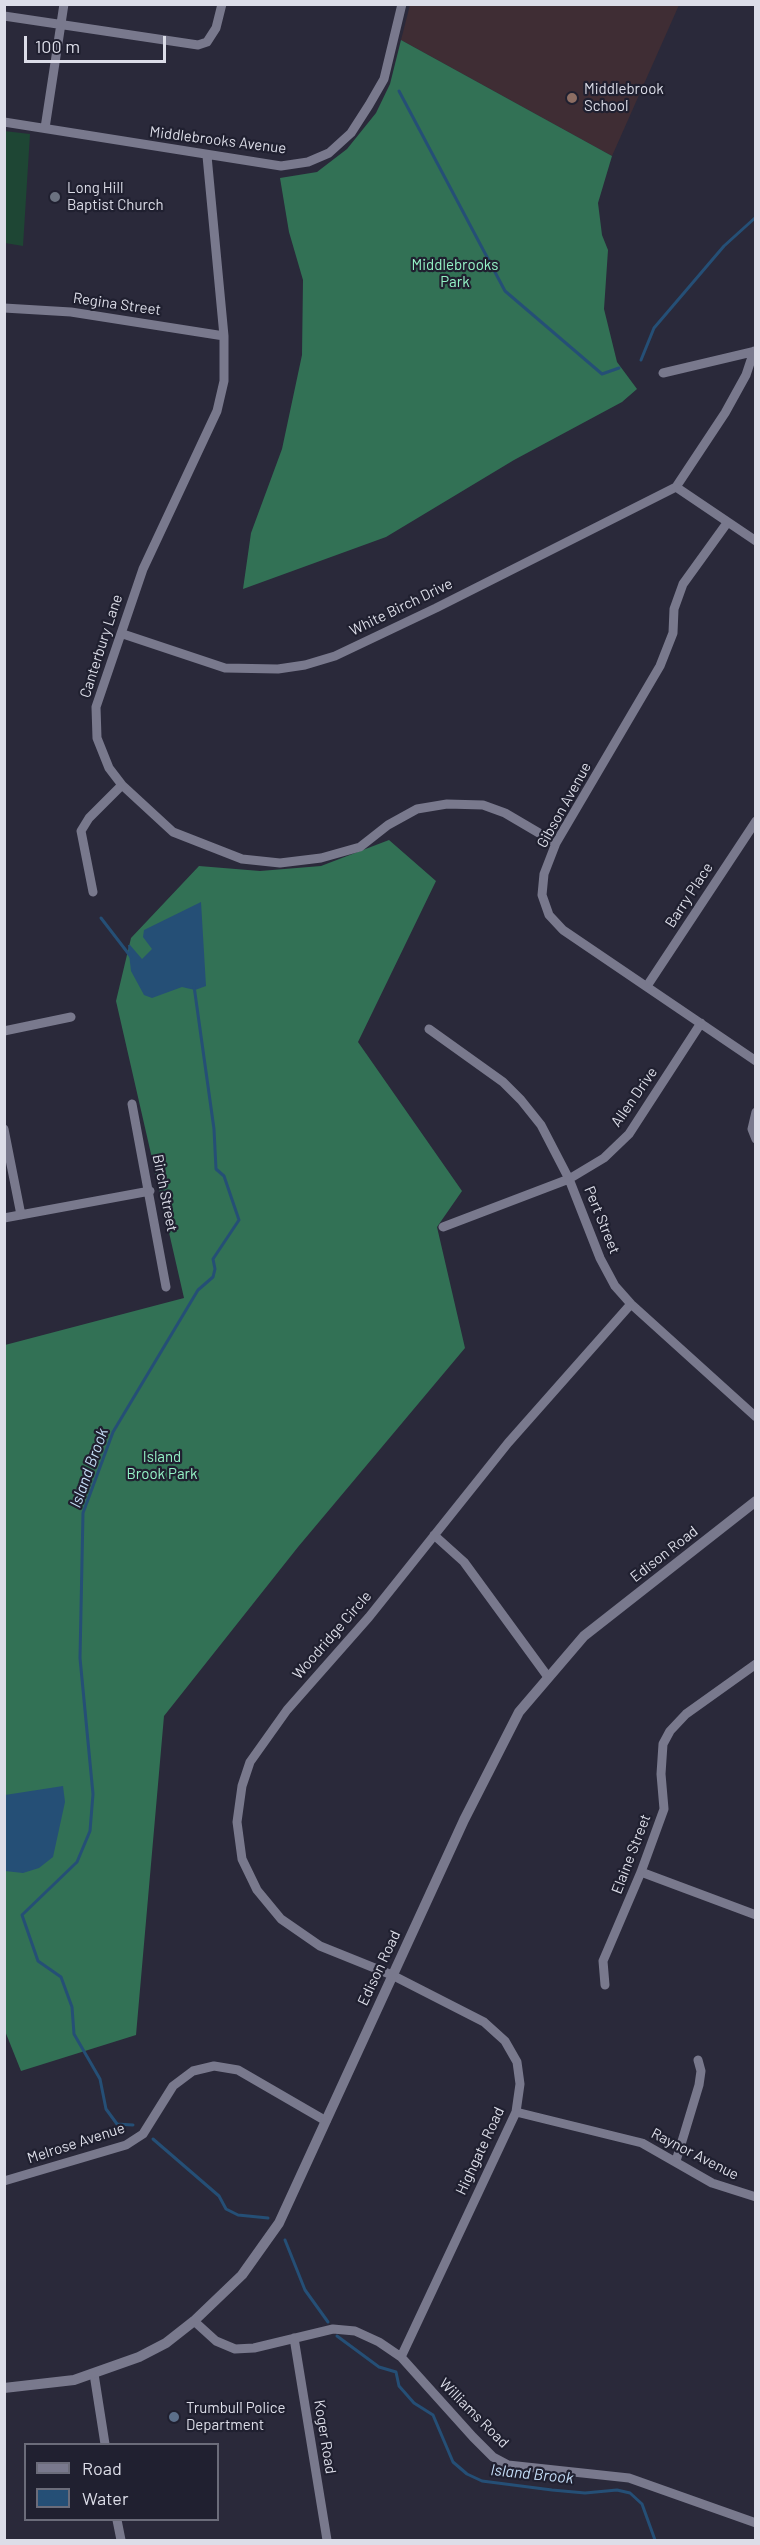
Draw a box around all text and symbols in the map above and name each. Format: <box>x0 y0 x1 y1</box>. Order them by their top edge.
scale bar <box>27 24 170 62</box>
text: 100 m <box>35 35 80 57</box>
place label: Middlebrook School <box>584 80 664 115</box>
marker: Middlebrook School <box>565 91 579 105</box>
street label: Middlebrooks Avenue <box>149 123 287 157</box>
place label: Long Hill Baptist Church <box>67 179 164 214</box>
marker: Long Hill Baptist Church <box>48 190 62 204</box>
park label: Middlebrooks Park <box>412 256 498 291</box>
street label: Regina Street <box>72 289 162 319</box>
street label: White Birch Drive <box>347 574 455 640</box>
street label: Canterbury Lane <box>76 592 126 700</box>
street label: Gibson Avenue <box>533 759 595 851</box>
street label: Barry Place <box>661 859 717 931</box>
street label: Allen Drive <box>607 1064 661 1130</box>
street label: Birch Street <box>149 1153 181 1233</box>
street label: Pert Street <box>580 1183 624 1257</box>
water label: Island Brook <box>66 1426 112 1510</box>
park label: Island Brook Park <box>126 1448 198 1483</box>
street label: Edison Road <box>627 1522 701 1586</box>
street label: Woodridge Circle <box>289 1587 375 1683</box>
street label: Elaine Street <box>608 1812 654 1896</box>
street label: Edison Road <box>354 1928 404 2008</box>
street label: Highgate Road <box>452 2104 508 2198</box>
street label: Melrose Avenue <box>25 2119 127 2167</box>
street label: Raynor Avenue <box>648 2124 742 2184</box>
street label: Williams Road <box>435 2374 513 2452</box>
place label: Trumbull Police Department <box>186 2399 286 2434</box>
street label: Koger Road <box>310 2399 340 2475</box>
marker: Trumbull Police Department <box>167 2410 181 2424</box>
legend <box>24 2443 219 2521</box>
text: Road <box>82 2457 122 2479</box>
water label: Island Brook <box>490 2460 574 2488</box>
text: Water <box>82 2487 129 2509</box>

